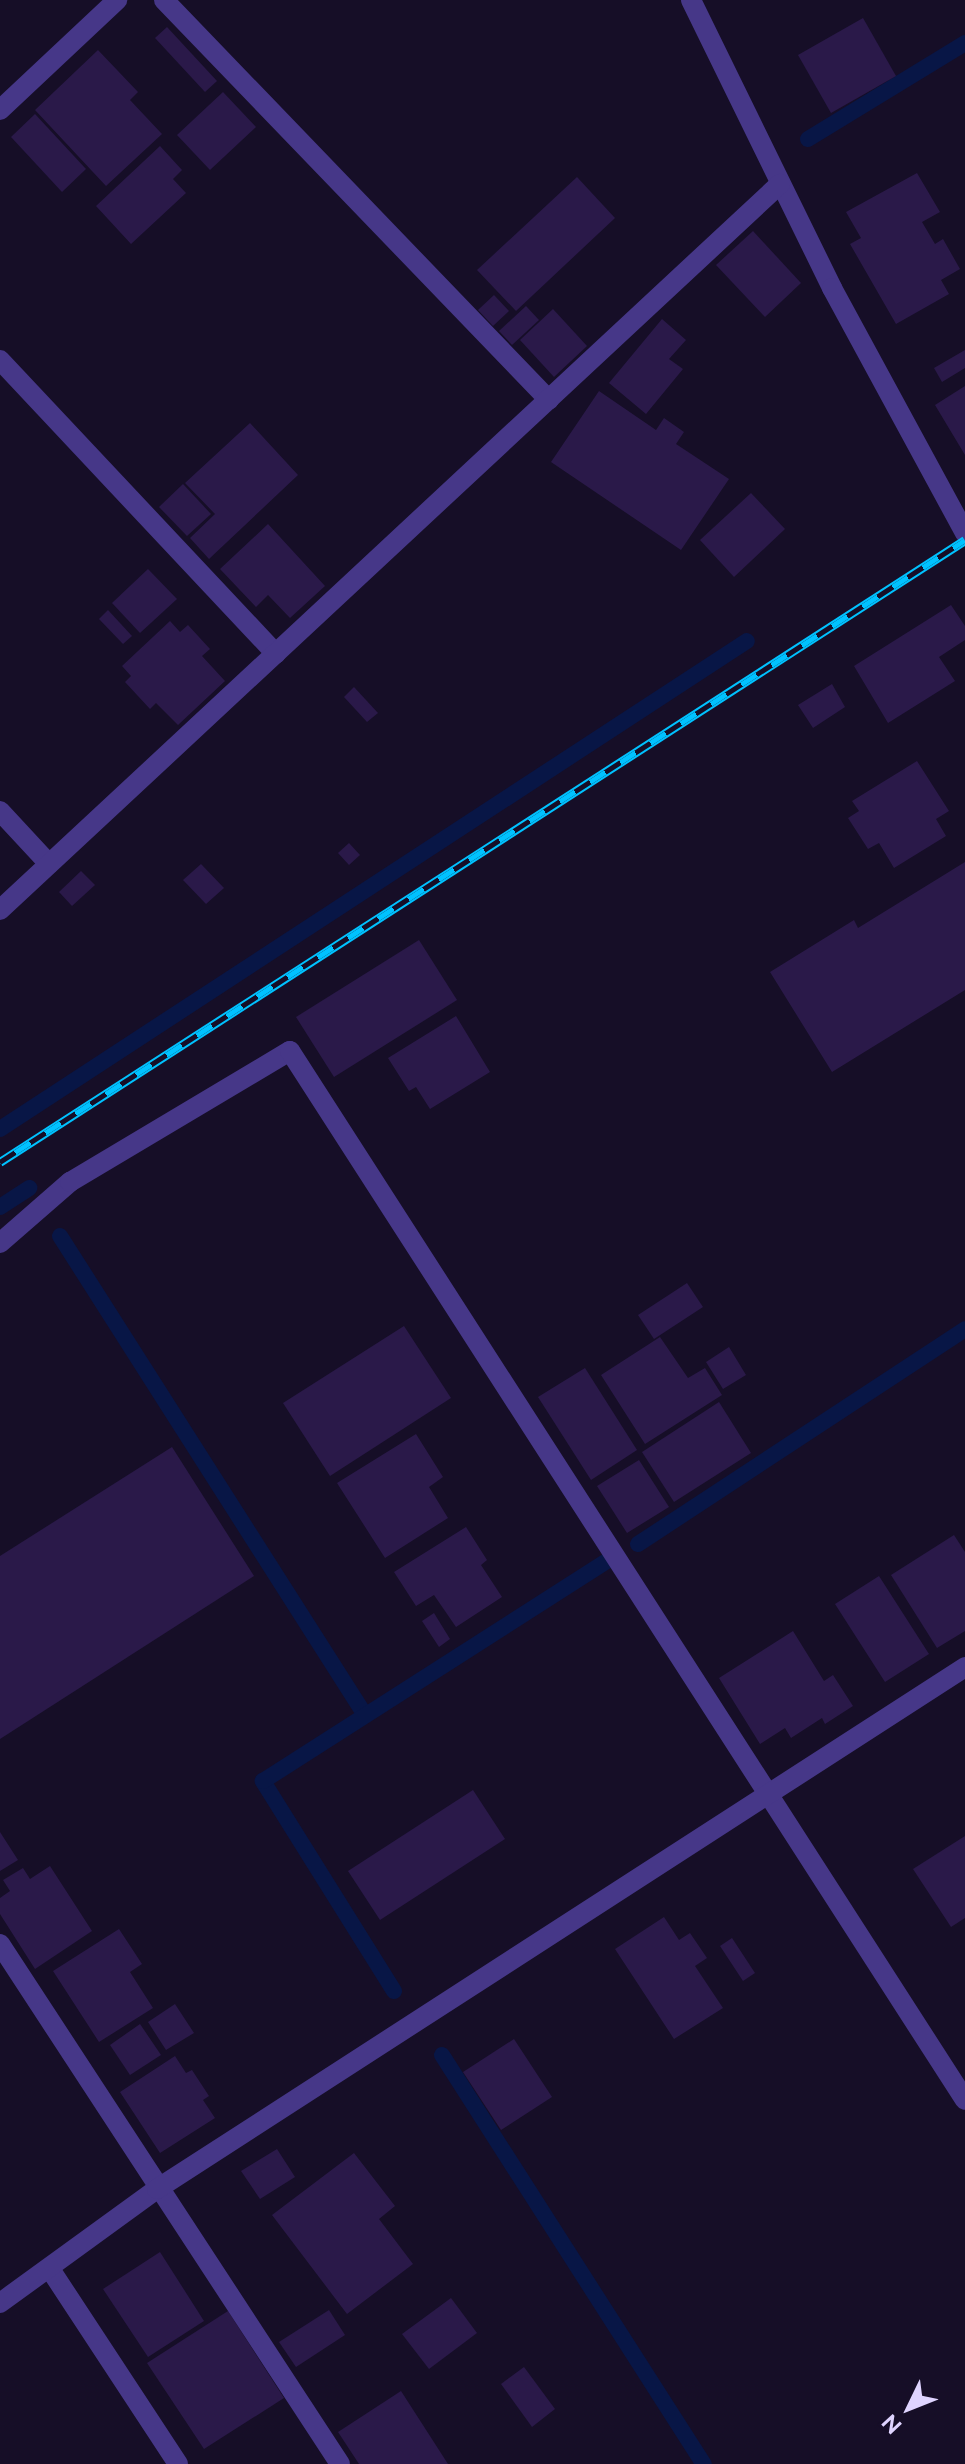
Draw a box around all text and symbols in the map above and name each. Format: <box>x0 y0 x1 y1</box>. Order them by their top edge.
north arrow <box>869 2368 949 2448</box>
text: N <box>876 2409 907 2439</box>

